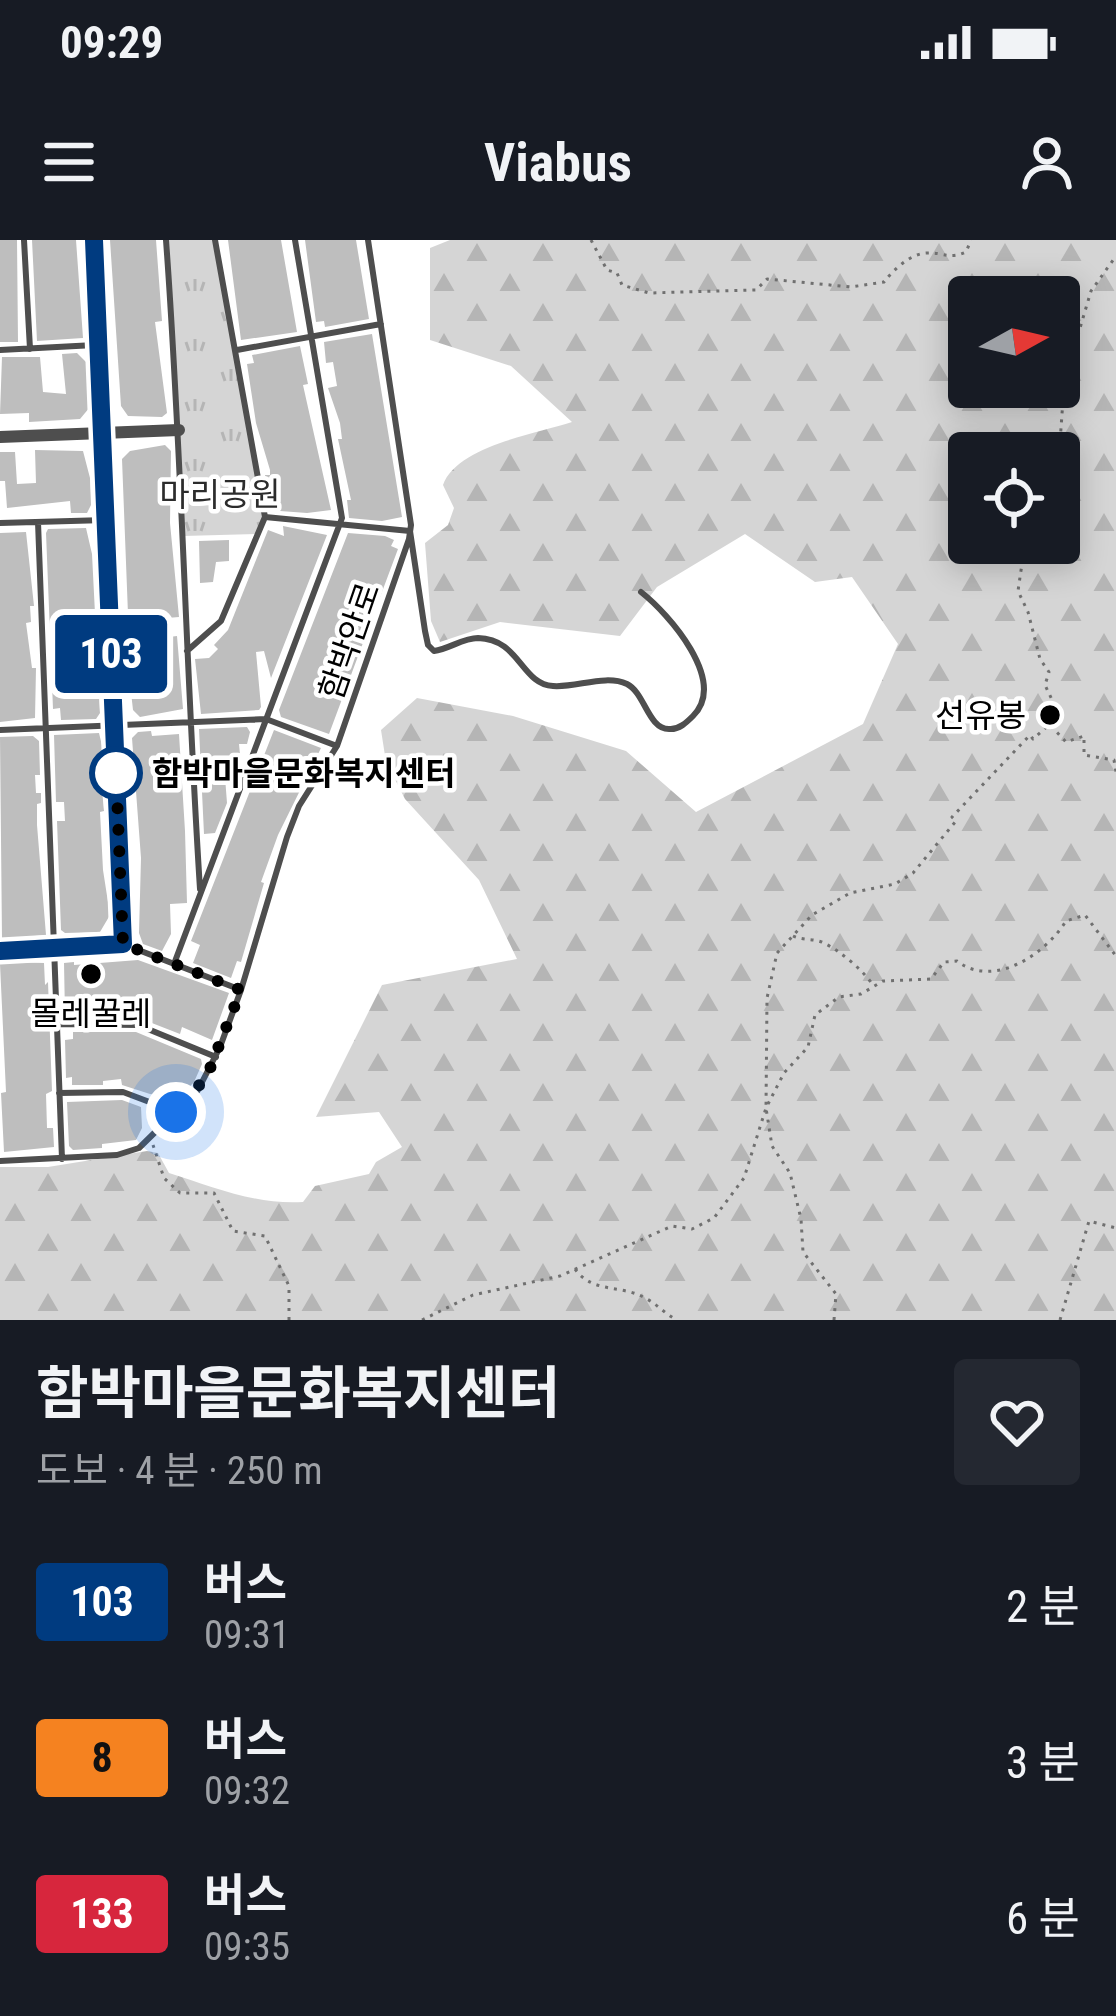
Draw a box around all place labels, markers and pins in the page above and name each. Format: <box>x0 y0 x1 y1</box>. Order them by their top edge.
place label: 선유봉 <box>935 696 1026 735</box>
marker: 선유봉 <box>1037 702 1063 728</box>
marker: 함박마을문화복지센터 <box>91 748 141 798</box>
place label: 함박마을문화복지센터 <box>152 754 456 793</box>
marker: 몰레꿀레 <box>78 961 104 987</box>
place label: 몰레꿀레 <box>30 994 152 1033</box>

